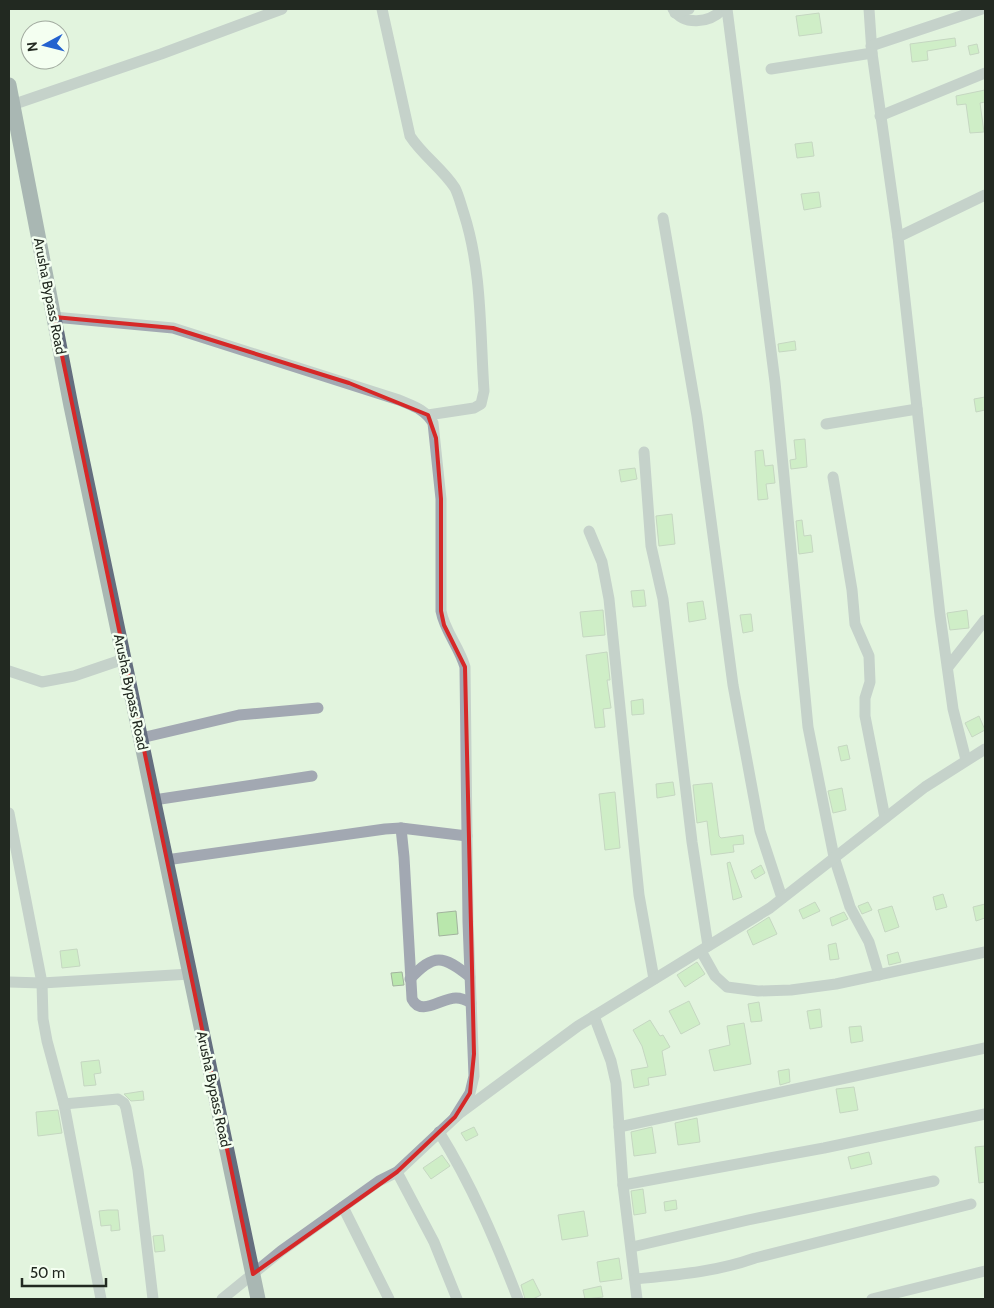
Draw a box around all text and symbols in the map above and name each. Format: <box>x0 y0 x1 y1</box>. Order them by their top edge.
north arrow <box>20 20 70 70</box>
text: N <box>23 41 42 53</box>
street label: Arusha Bypass Road <box>30 236 70 356</box>
street label: Arusha Bypass Road <box>110 632 152 752</box>
street label: Arusha Bypass Road <box>193 1029 235 1149</box>
scale bar <box>22 1256 106 1288</box>
text: 50 m <box>30 1264 65 1282</box>

